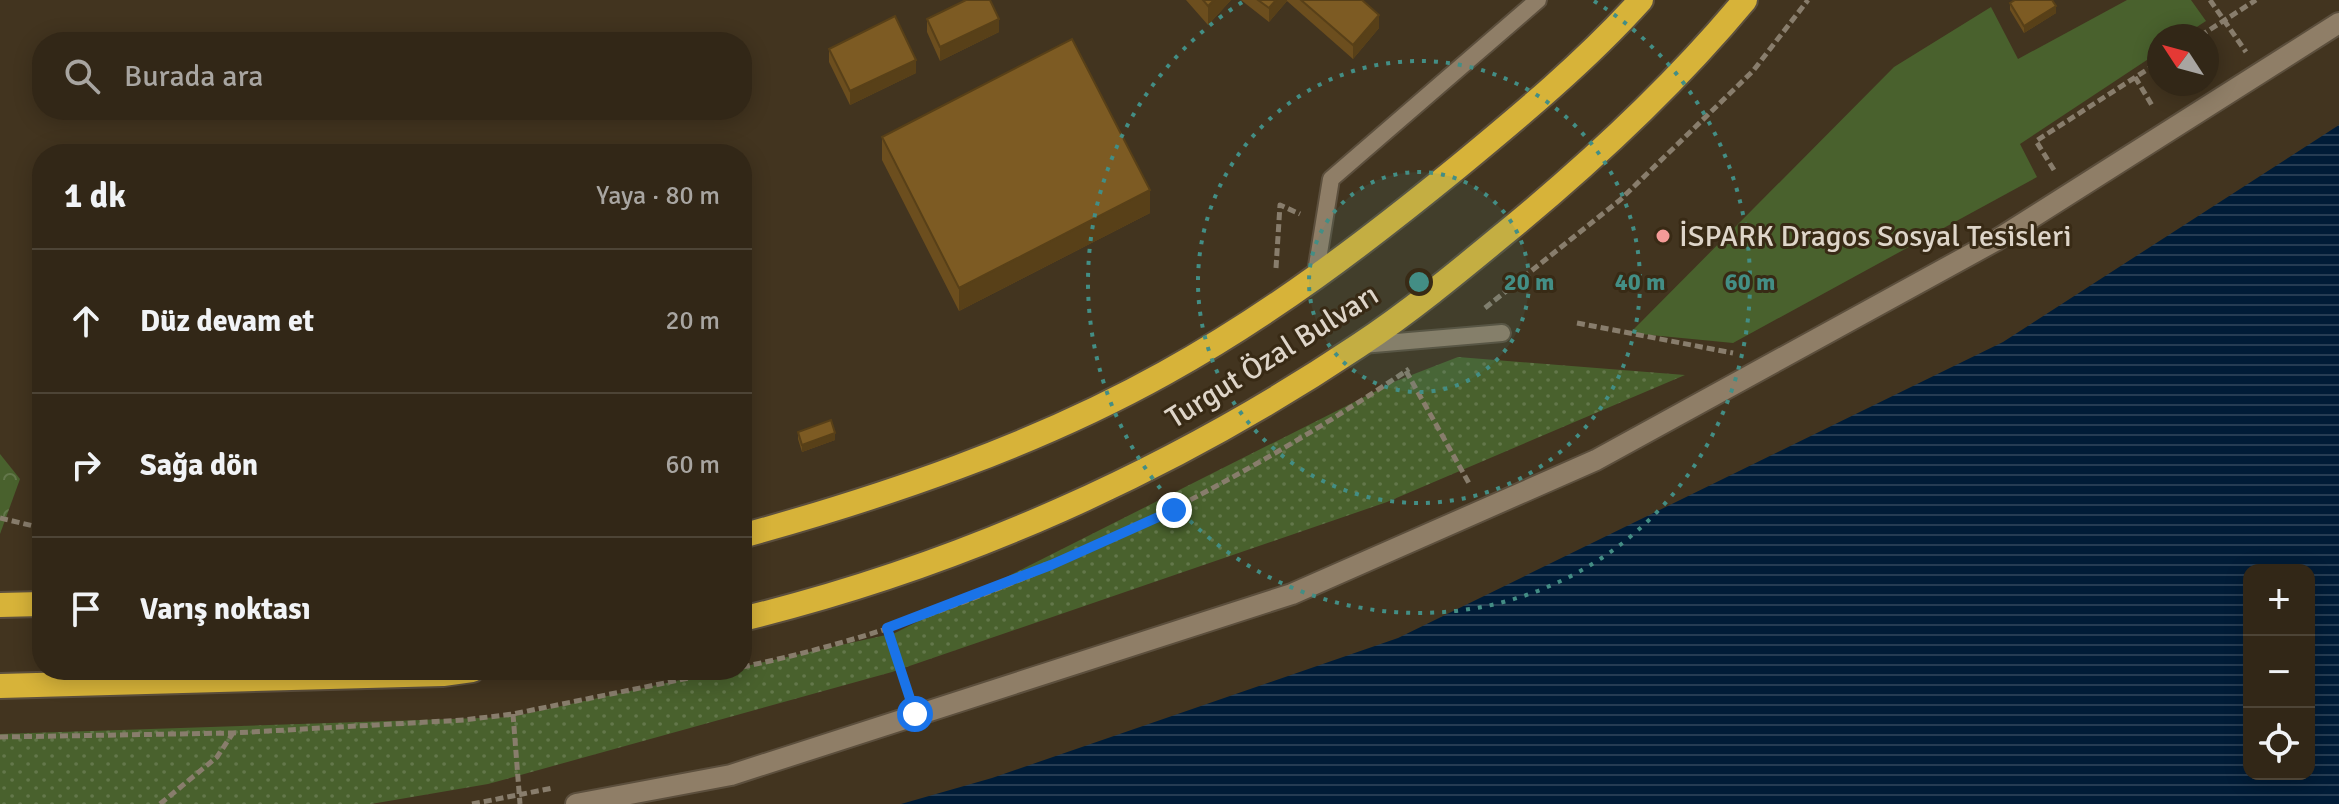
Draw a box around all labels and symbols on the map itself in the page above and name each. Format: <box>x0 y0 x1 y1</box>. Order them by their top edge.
north arrow <box>2147 24 2219 96</box>
place label: İSPARK Dragos Sosyal Tesisleri <box>1679 218 2072 255</box>
marker: İSPARK Dragos Sosyal Tesisleri <box>1654 227 1672 245</box>
text: 20 m <box>1504 267 1554 297</box>
text: 40 m <box>1615 267 1665 297</box>
text: 60 m <box>1725 267 1775 297</box>
centre of rings <box>1405 268 1433 296</box>
street label: Turgut Özal Bulvarı <box>1159 276 1385 437</box>
route end <box>1156 492 1192 528</box>
route start <box>897 696 933 732</box>

